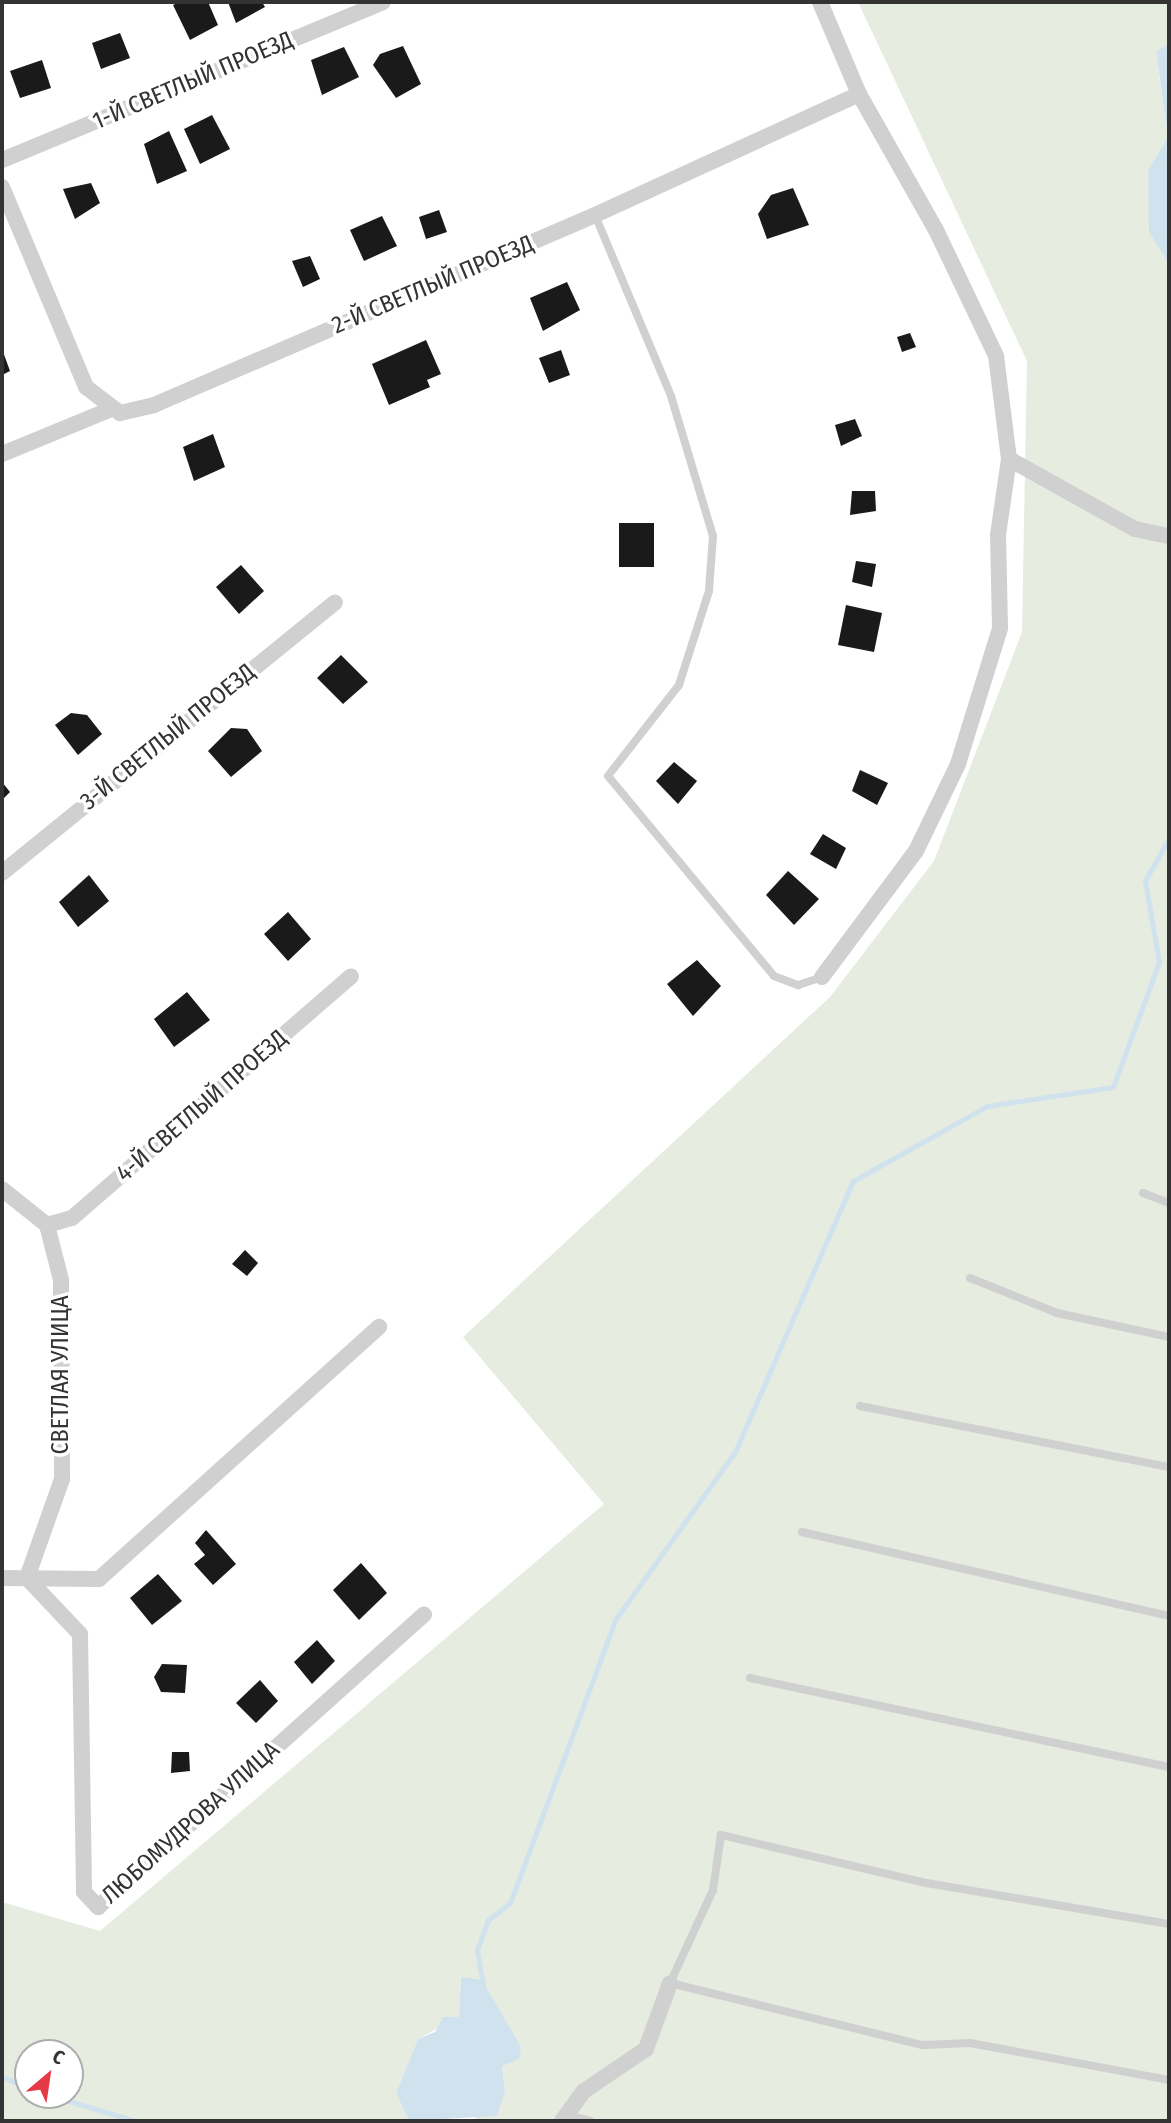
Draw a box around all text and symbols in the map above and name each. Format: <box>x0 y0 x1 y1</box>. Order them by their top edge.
street label: 1-Й СВЕТЛЫЙ ПРОЕЗД <box>88 26 298 136</box>
street label: 2-Й СВЕТЛЫЙ ПРОЕЗД <box>328 230 538 340</box>
street label: 3-Й СВЕТЛЫЙ ПРОЕЗД <box>75 658 261 816</box>
street label: 4-Й СВЕТЛЫЙ ПРОЕЗД <box>111 1024 293 1188</box>
street label: СВЕТЛАЯ УЛИЦА <box>47 1295 75 1455</box>
street label: ЛЮБОМУДРОВА УЛИЦА <box>96 1736 286 1910</box>
north arrow <box>14 2039 84 2109</box>
text: С <box>49 2044 68 2069</box>

